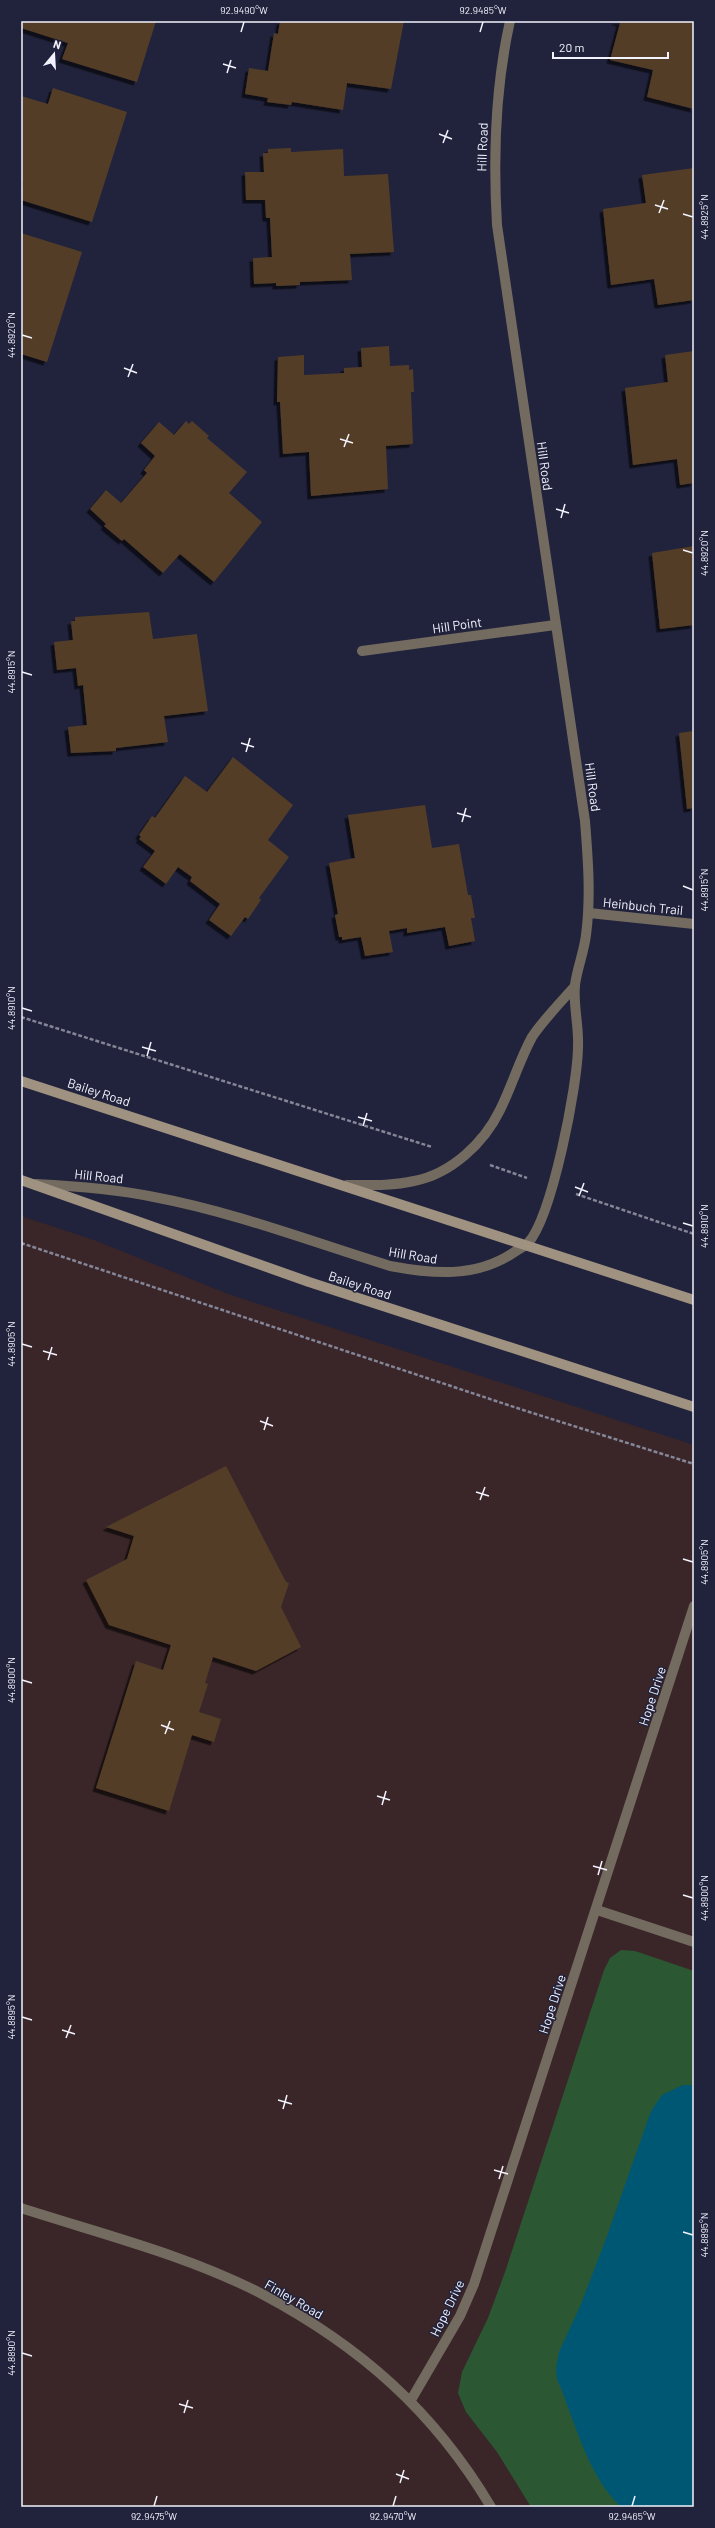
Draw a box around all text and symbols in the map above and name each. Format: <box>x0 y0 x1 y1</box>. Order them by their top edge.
text: 92.9490°W <box>220 4 268 16</box>
text: 92.9485°W <box>459 4 507 16</box>
north arrow <box>34 34 74 74</box>
scale bar <box>553 34 668 60</box>
text: N <box>52 37 63 51</box>
text: 20 m <box>559 40 585 54</box>
street label: Hill Road <box>473 122 491 172</box>
text: 44.8925°N <box>698 194 710 240</box>
text: 44.8920°N <box>5 312 17 358</box>
street label: Hill Road <box>534 441 556 491</box>
text: 44.8920°N <box>698 530 710 576</box>
street label: Hill Point <box>431 614 483 636</box>
text: 44.8915°N <box>5 650 17 694</box>
street label: Hill Road <box>582 762 604 812</box>
text: 44.8915°N <box>698 868 710 912</box>
street label: Heinbuch Trail <box>602 894 684 918</box>
text: 44.8910°N <box>5 986 17 1030</box>
street label: Bailey Road <box>66 1074 132 1110</box>
street label: Hill Road <box>74 1165 124 1187</box>
text: 44.8910°N <box>698 1204 710 1248</box>
street label: Hill Road <box>387 1243 439 1267</box>
street label: Bailey Road <box>327 1267 393 1303</box>
text: 44.8905°N <box>5 1321 17 1367</box>
text: 44.8905°N <box>698 1539 710 1585</box>
text: 44.8900°N <box>5 1657 17 1703</box>
street label: Hope Drive <box>635 1664 669 1728</box>
text: 44.8900°N <box>698 1875 710 1921</box>
street label: Hope Drive <box>535 1972 569 2036</box>
text: 44.8895°N <box>5 1994 17 2040</box>
text: 44.8895°N <box>698 2212 710 2258</box>
street label: Finley Road <box>262 2276 326 2322</box>
street label: Hope Drive <box>426 2277 468 2339</box>
text: 44.8890°N <box>5 2330 17 2376</box>
text: 92.9475°W <box>131 2510 177 2522</box>
text: 92.9470°W <box>370 2510 417 2522</box>
text: 92.9465°W <box>609 2510 656 2522</box>

